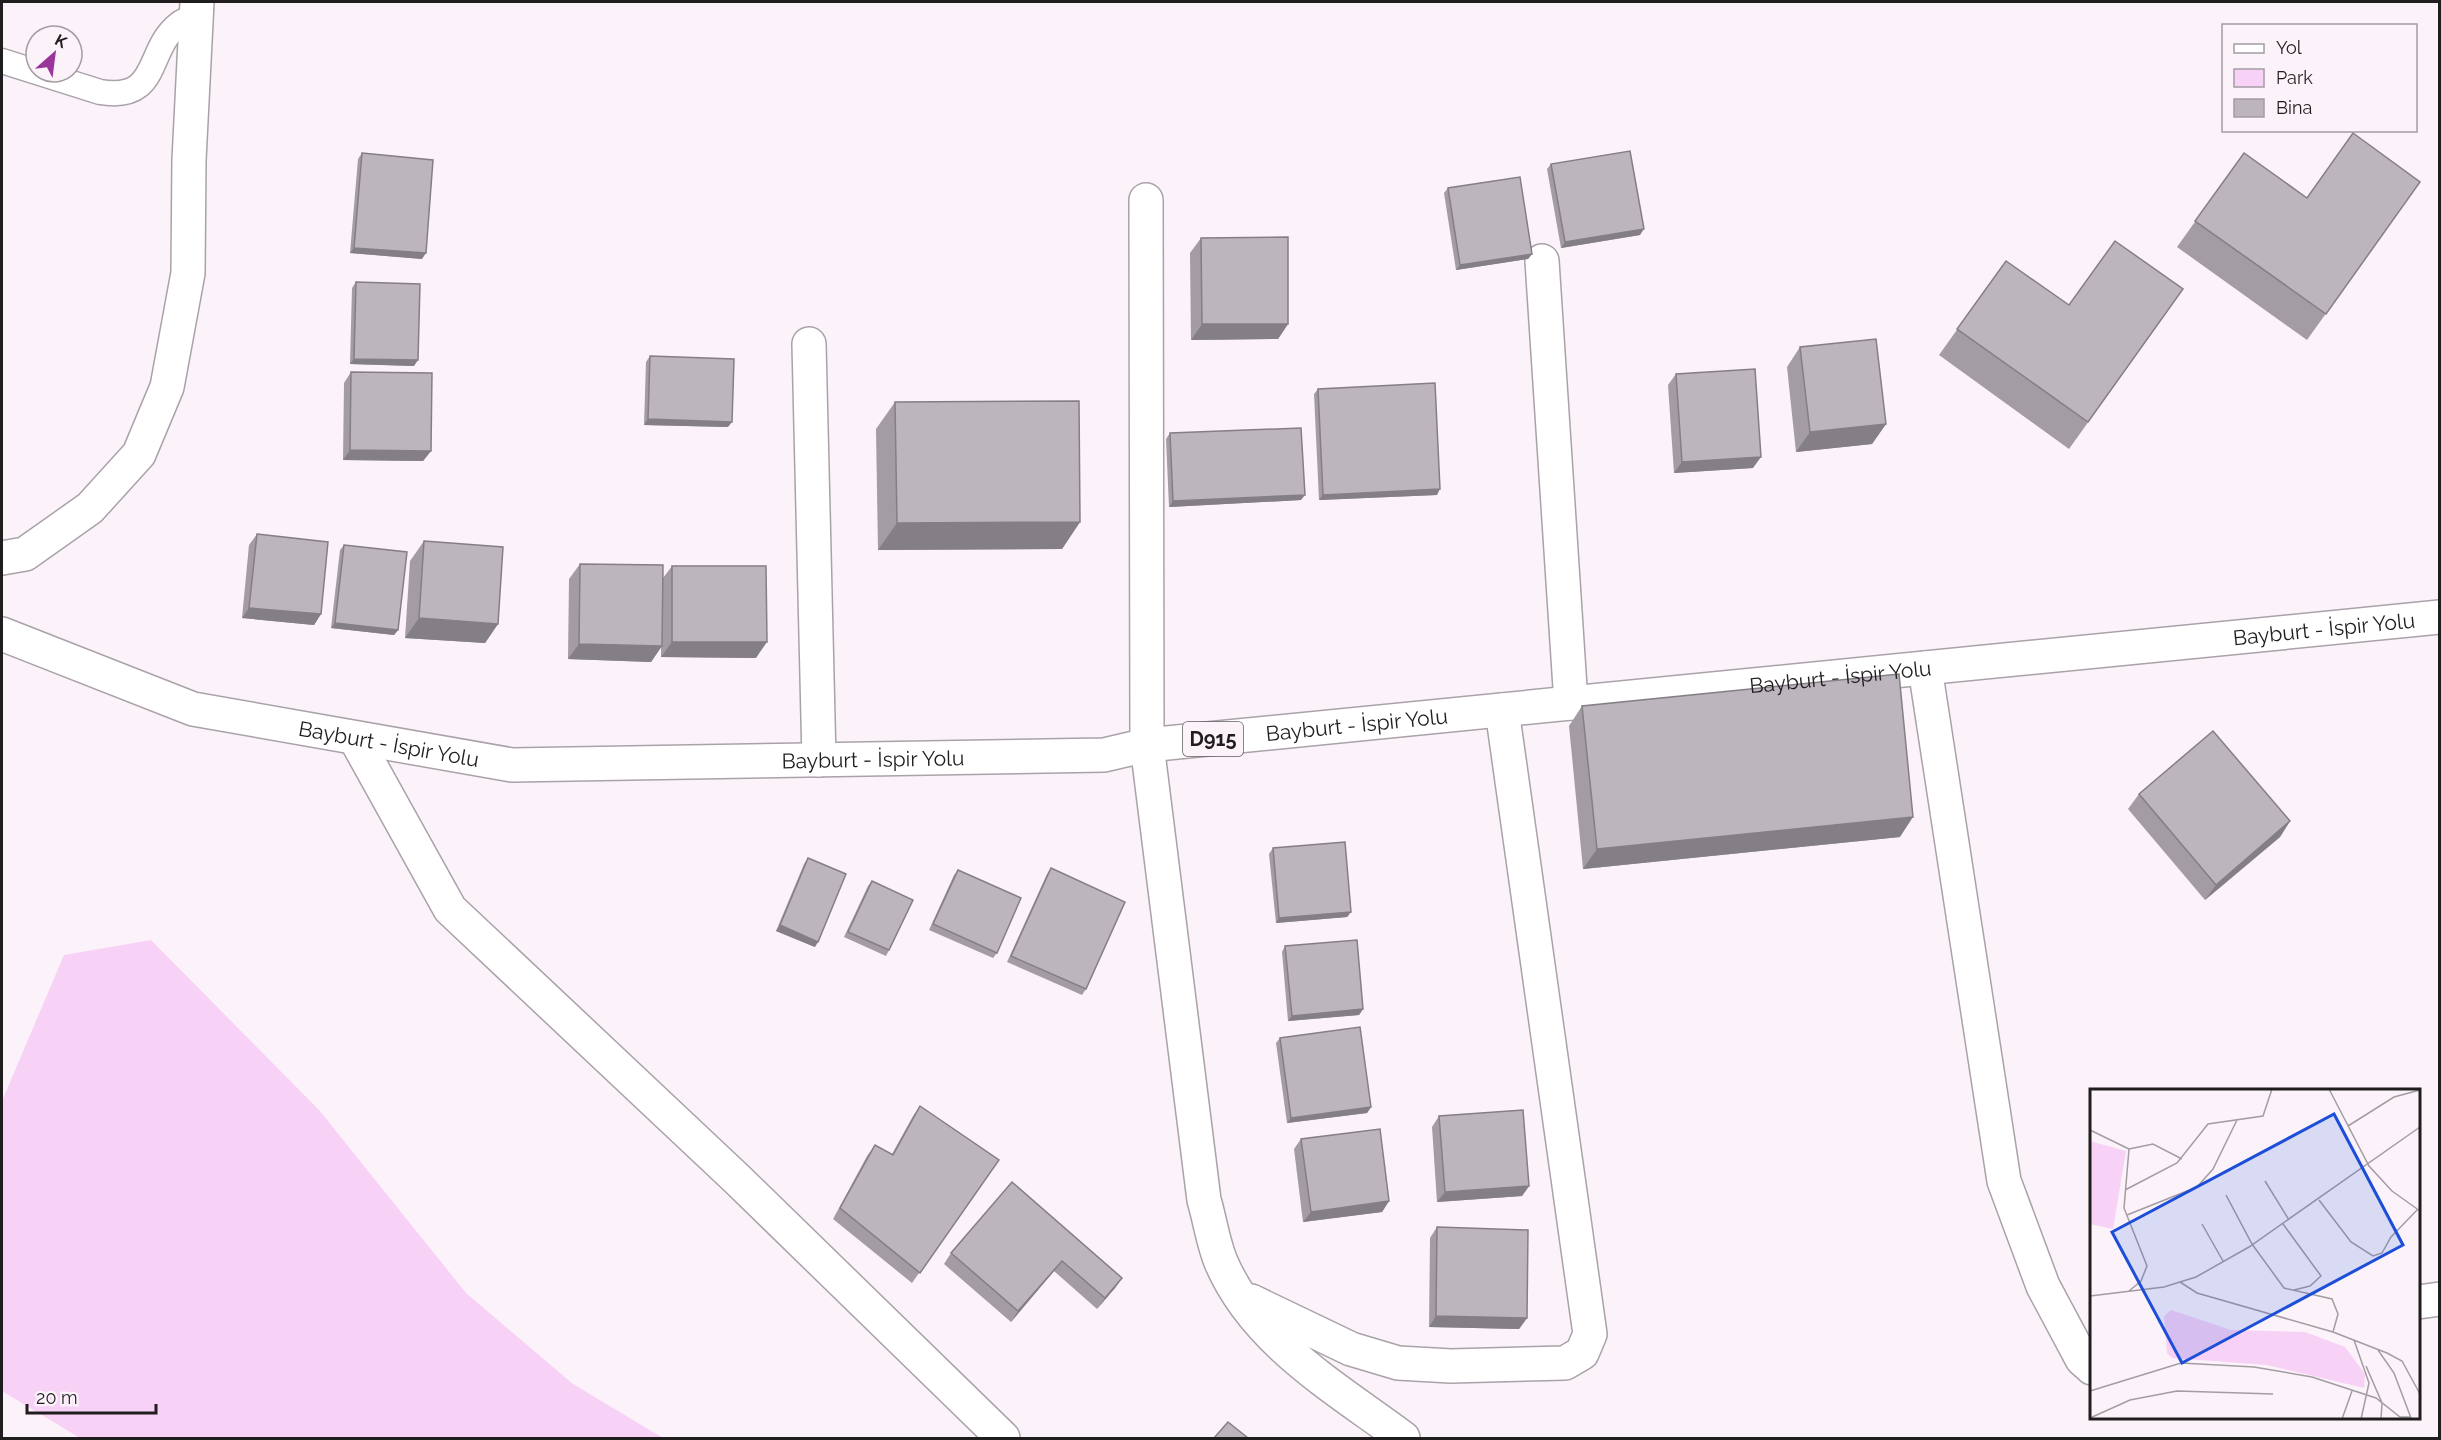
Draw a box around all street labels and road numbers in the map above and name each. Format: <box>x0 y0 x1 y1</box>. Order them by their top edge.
street label: Bayburt - İspir Yolu <box>2232 607 2416 650</box>
street label: Bayburt - İspir Yolu <box>1748 655 1932 698</box>
street label: Bayburt - İspir Yolu <box>1264 703 1449 746</box>
street label: Bayburt - İspir Yolu <box>297 715 481 771</box>
road number: D915 <box>1183 722 1243 756</box>
street label: Bayburt - İspir Yolu <box>781 745 964 773</box>

